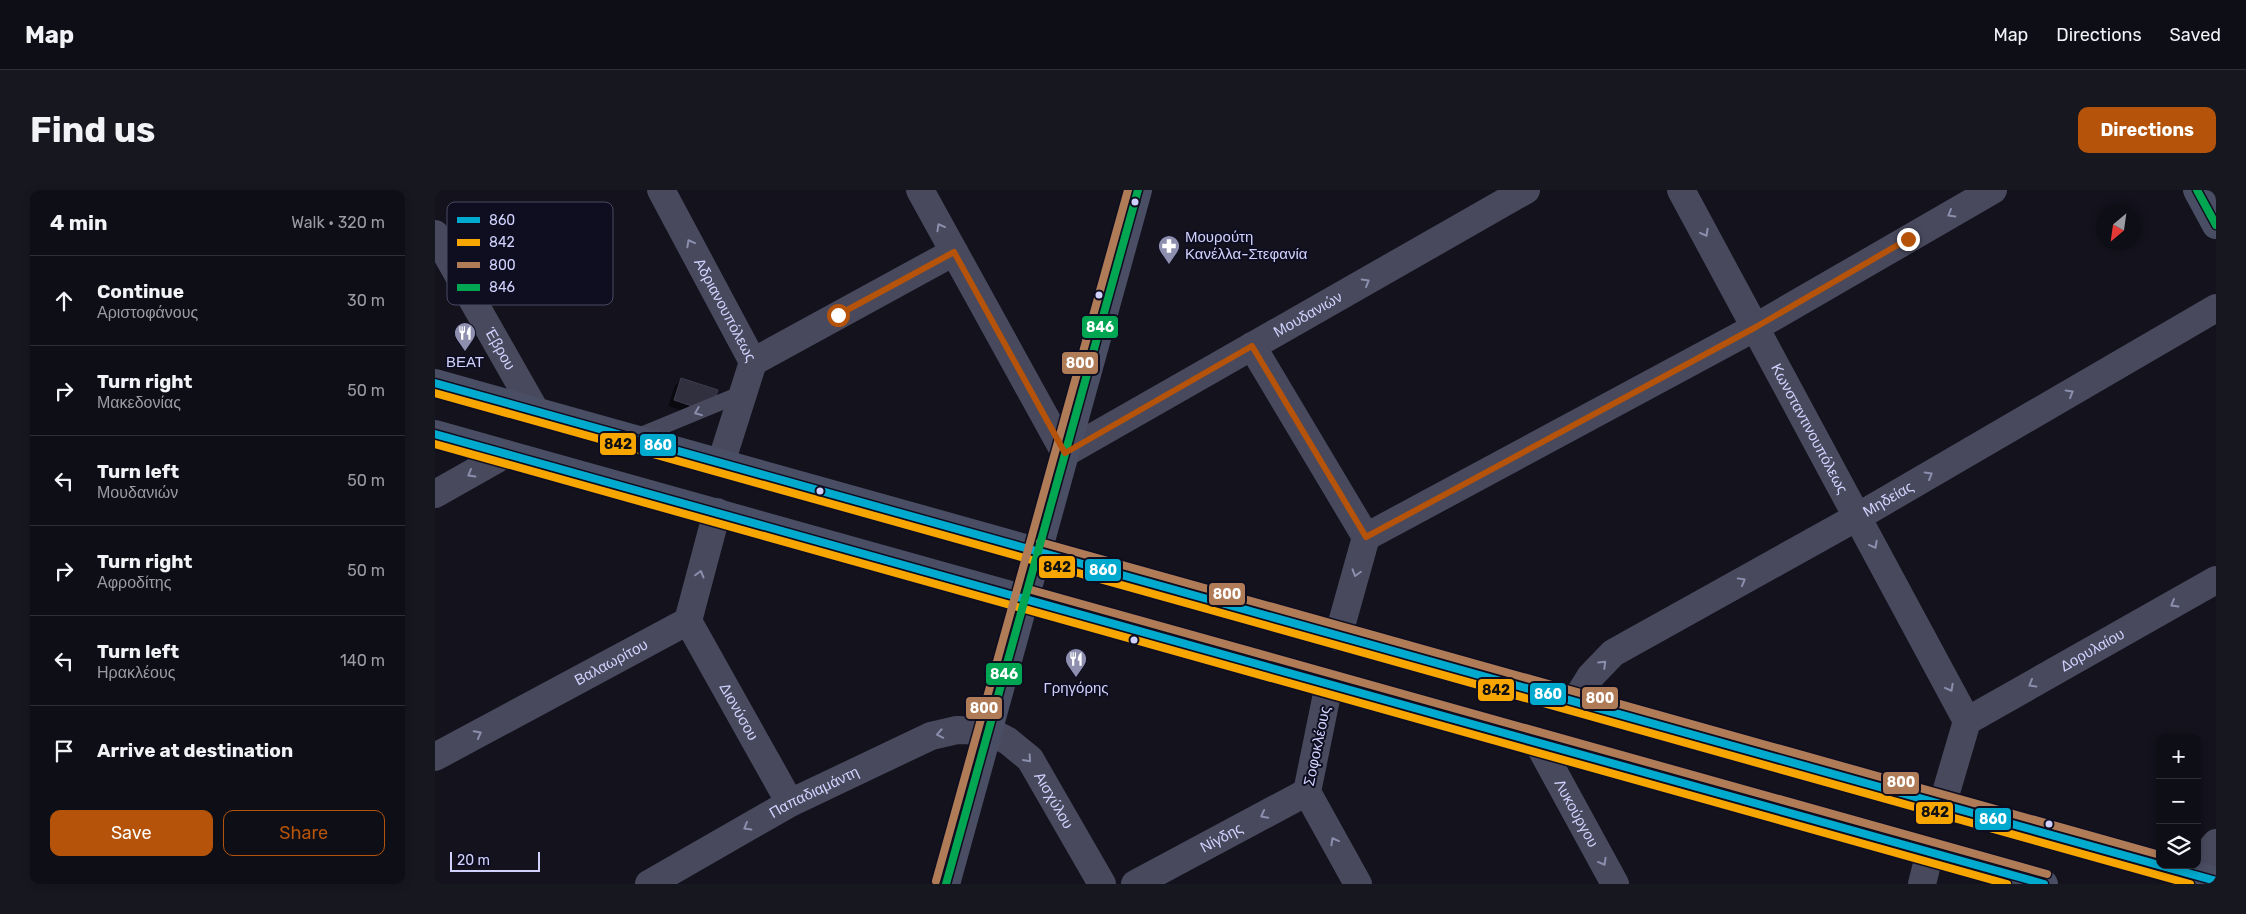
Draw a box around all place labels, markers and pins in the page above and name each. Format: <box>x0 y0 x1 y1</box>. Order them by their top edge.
unlabelled marker <box>1130 197 1140 207</box>
place label: Μουρούτη Κανέλλα-Στεφανία <box>1185 228 1308 263</box>
pharmacy icon: Μουρούτη Κανέλλα-Στεφανία <box>1157 234 1181 265</box>
unlabelled marker <box>1094 290 1104 300</box>
restaurant icon: ΒΕΑΤ <box>453 321 477 352</box>
place label: ΒΕΑΤ <box>446 353 484 371</box>
unlabelled marker <box>815 486 825 496</box>
unlabelled marker <box>1129 635 1139 645</box>
restaurant icon: Γρηγόρης <box>1064 647 1088 678</box>
place label: Γρηγόρης <box>1043 679 1109 697</box>
unlabelled marker <box>2044 819 2054 829</box>

